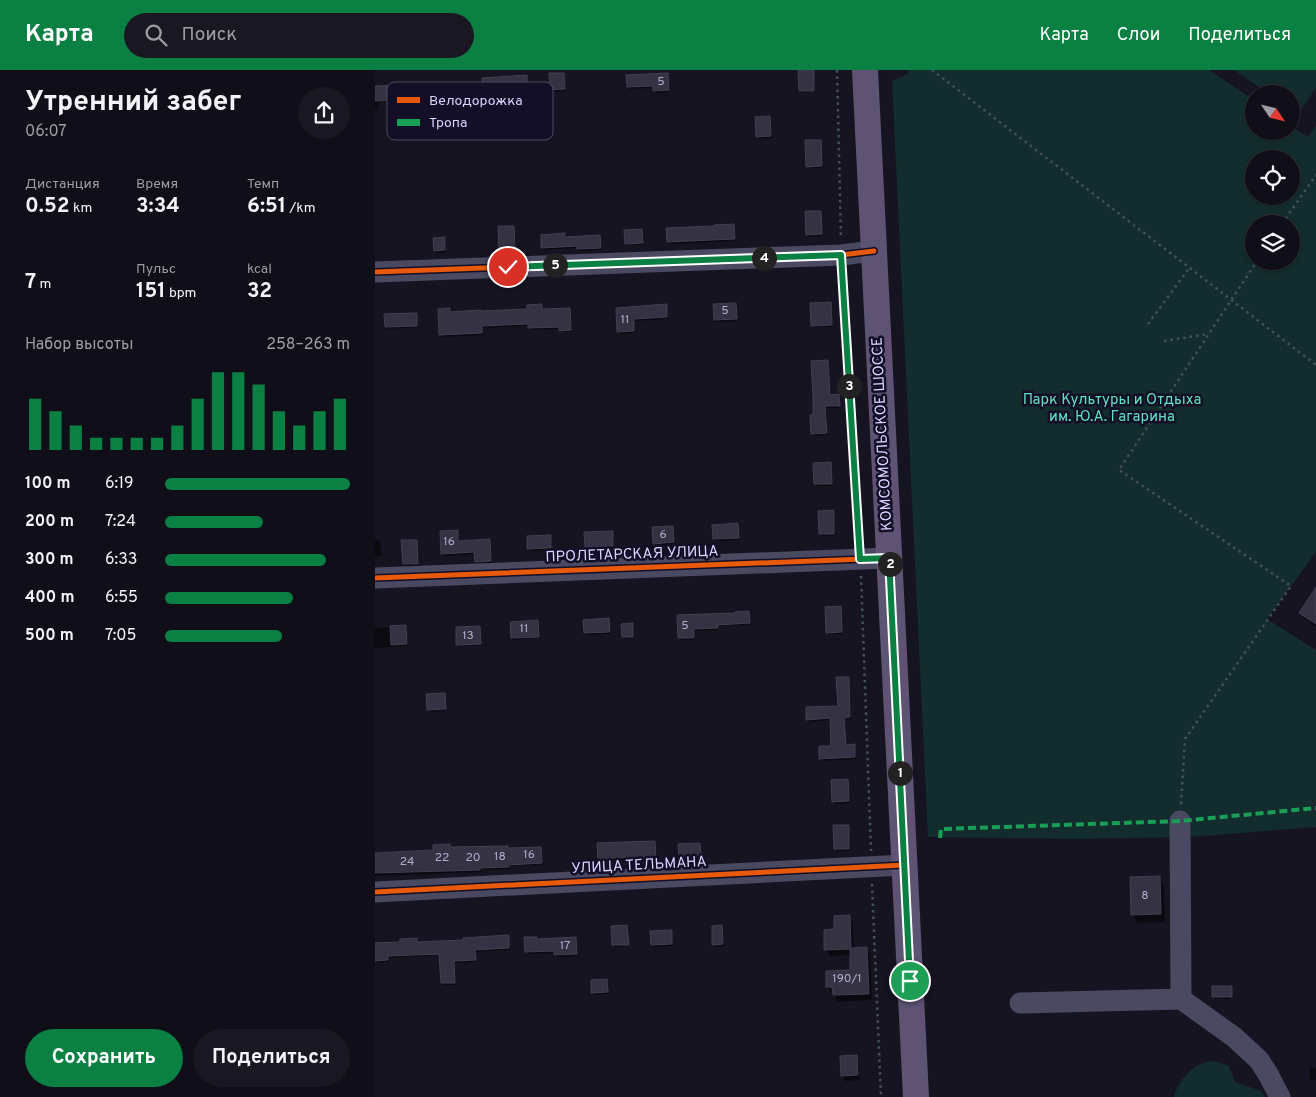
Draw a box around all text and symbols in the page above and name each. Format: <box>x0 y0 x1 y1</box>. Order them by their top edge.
search box <box>124 13 474 58</box>
text: Карта <box>25 20 94 50</box>
icon: search <box>142 21 170 49</box>
text: Поиск <box>182 23 237 47</box>
text: Карта <box>1039 24 1089 47</box>
text: Слои <box>1117 24 1160 47</box>
text: Поделиться <box>1188 24 1291 47</box>
house number: 5 <box>657 74 665 90</box>
legend <box>387 82 553 140</box>
text: Утренний забег <box>25 85 241 121</box>
north arrow <box>1245 85 1300 140</box>
map controls <box>1245 85 1300 270</box>
button: share <box>298 87 350 139</box>
text: Велодорожка <box>429 93 523 110</box>
text: Тропа <box>429 115 467 132</box>
text: 06:07 <box>25 122 67 142</box>
button: locate <box>1245 150 1300 205</box>
text: Дистанция <box>25 176 100 193</box>
text: Время <box>136 176 178 193</box>
text: Темп <box>247 176 279 193</box>
text: 0.52 <box>25 193 70 220</box>
text: 3:34 <box>136 193 180 220</box>
text: 6:51 <box>247 193 286 220</box>
text: km <box>70 200 92 217</box>
text: /km <box>286 200 316 217</box>
button: layers <box>1245 215 1300 270</box>
pin <box>487 246 529 288</box>
pin: 4 <box>751 246 777 270</box>
text: 4 <box>760 250 769 267</box>
pin: 5 <box>543 252 567 278</box>
icon: check <box>494 253 522 281</box>
text: 5 <box>551 257 560 274</box>
text: Пульс <box>136 261 176 278</box>
text: kcal <box>247 261 272 278</box>
text: 7 <box>25 269 36 296</box>
text: m <box>36 276 51 293</box>
text: 151 <box>136 278 166 305</box>
text: 32 <box>247 278 272 305</box>
text: bpm <box>166 285 196 302</box>
house number: 5 <box>721 303 729 319</box>
house number: 11 <box>621 312 629 328</box>
text: Набор высоты <box>25 335 133 355</box>
text: 258–263 m <box>266 335 350 355</box>
street label: КОМСОМОЛЬСКОЕ ШОССЕ <box>868 337 898 531</box>
pin: 3 <box>837 374 861 398</box>
text: 3 <box>845 378 854 395</box>
park label: Парк Культуры и Отдыха им. Ю.А. Гагарина <box>1023 391 1201 427</box>
text: 100 m <box>25 474 71 494</box>
text: 6:19 <box>105 474 134 494</box>
text: 200 m <box>25 512 74 532</box>
text: 7:24 <box>105 512 136 532</box>
house number: 6 <box>659 527 667 543</box>
house number: 16 <box>443 534 455 550</box>
street label: ПРОЛЕТАРСКАЯ УЛИЦА <box>545 542 719 568</box>
text: 300 m <box>25 550 73 570</box>
text: 6:33 <box>105 550 137 570</box>
pin: 2 <box>877 552 903 576</box>
text: 2 <box>886 556 895 573</box>
text: 400 m <box>25 588 74 608</box>
text: 6:55 <box>105 588 138 608</box>
house number: 5 <box>681 618 689 634</box>
house number: 11 <box>520 621 528 637</box>
text: 500 m <box>25 626 74 646</box>
text: 7:05 <box>105 626 137 646</box>
house number: 13 <box>462 628 474 644</box>
pin: 1 <box>887 760 913 786</box>
text: 1 <box>898 765 903 782</box>
house number: 16 <box>523 847 535 863</box>
house number: 18 <box>494 849 506 865</box>
house number: 22 <box>435 850 449 866</box>
house number: 20 <box>465 850 481 866</box>
street label: УЛИЦА ТЕЛЬМАНА <box>571 853 707 879</box>
house number: 24 <box>400 854 414 870</box>
house number: 8 <box>1141 888 1149 904</box>
house number: 17 <box>560 938 570 954</box>
pin <box>889 960 931 1002</box>
icon: arrive <box>896 967 924 995</box>
house number: 190/1 <box>832 971 862 987</box>
button: Сохранить <box>25 1029 183 1087</box>
button: Поделиться <box>193 1029 350 1087</box>

